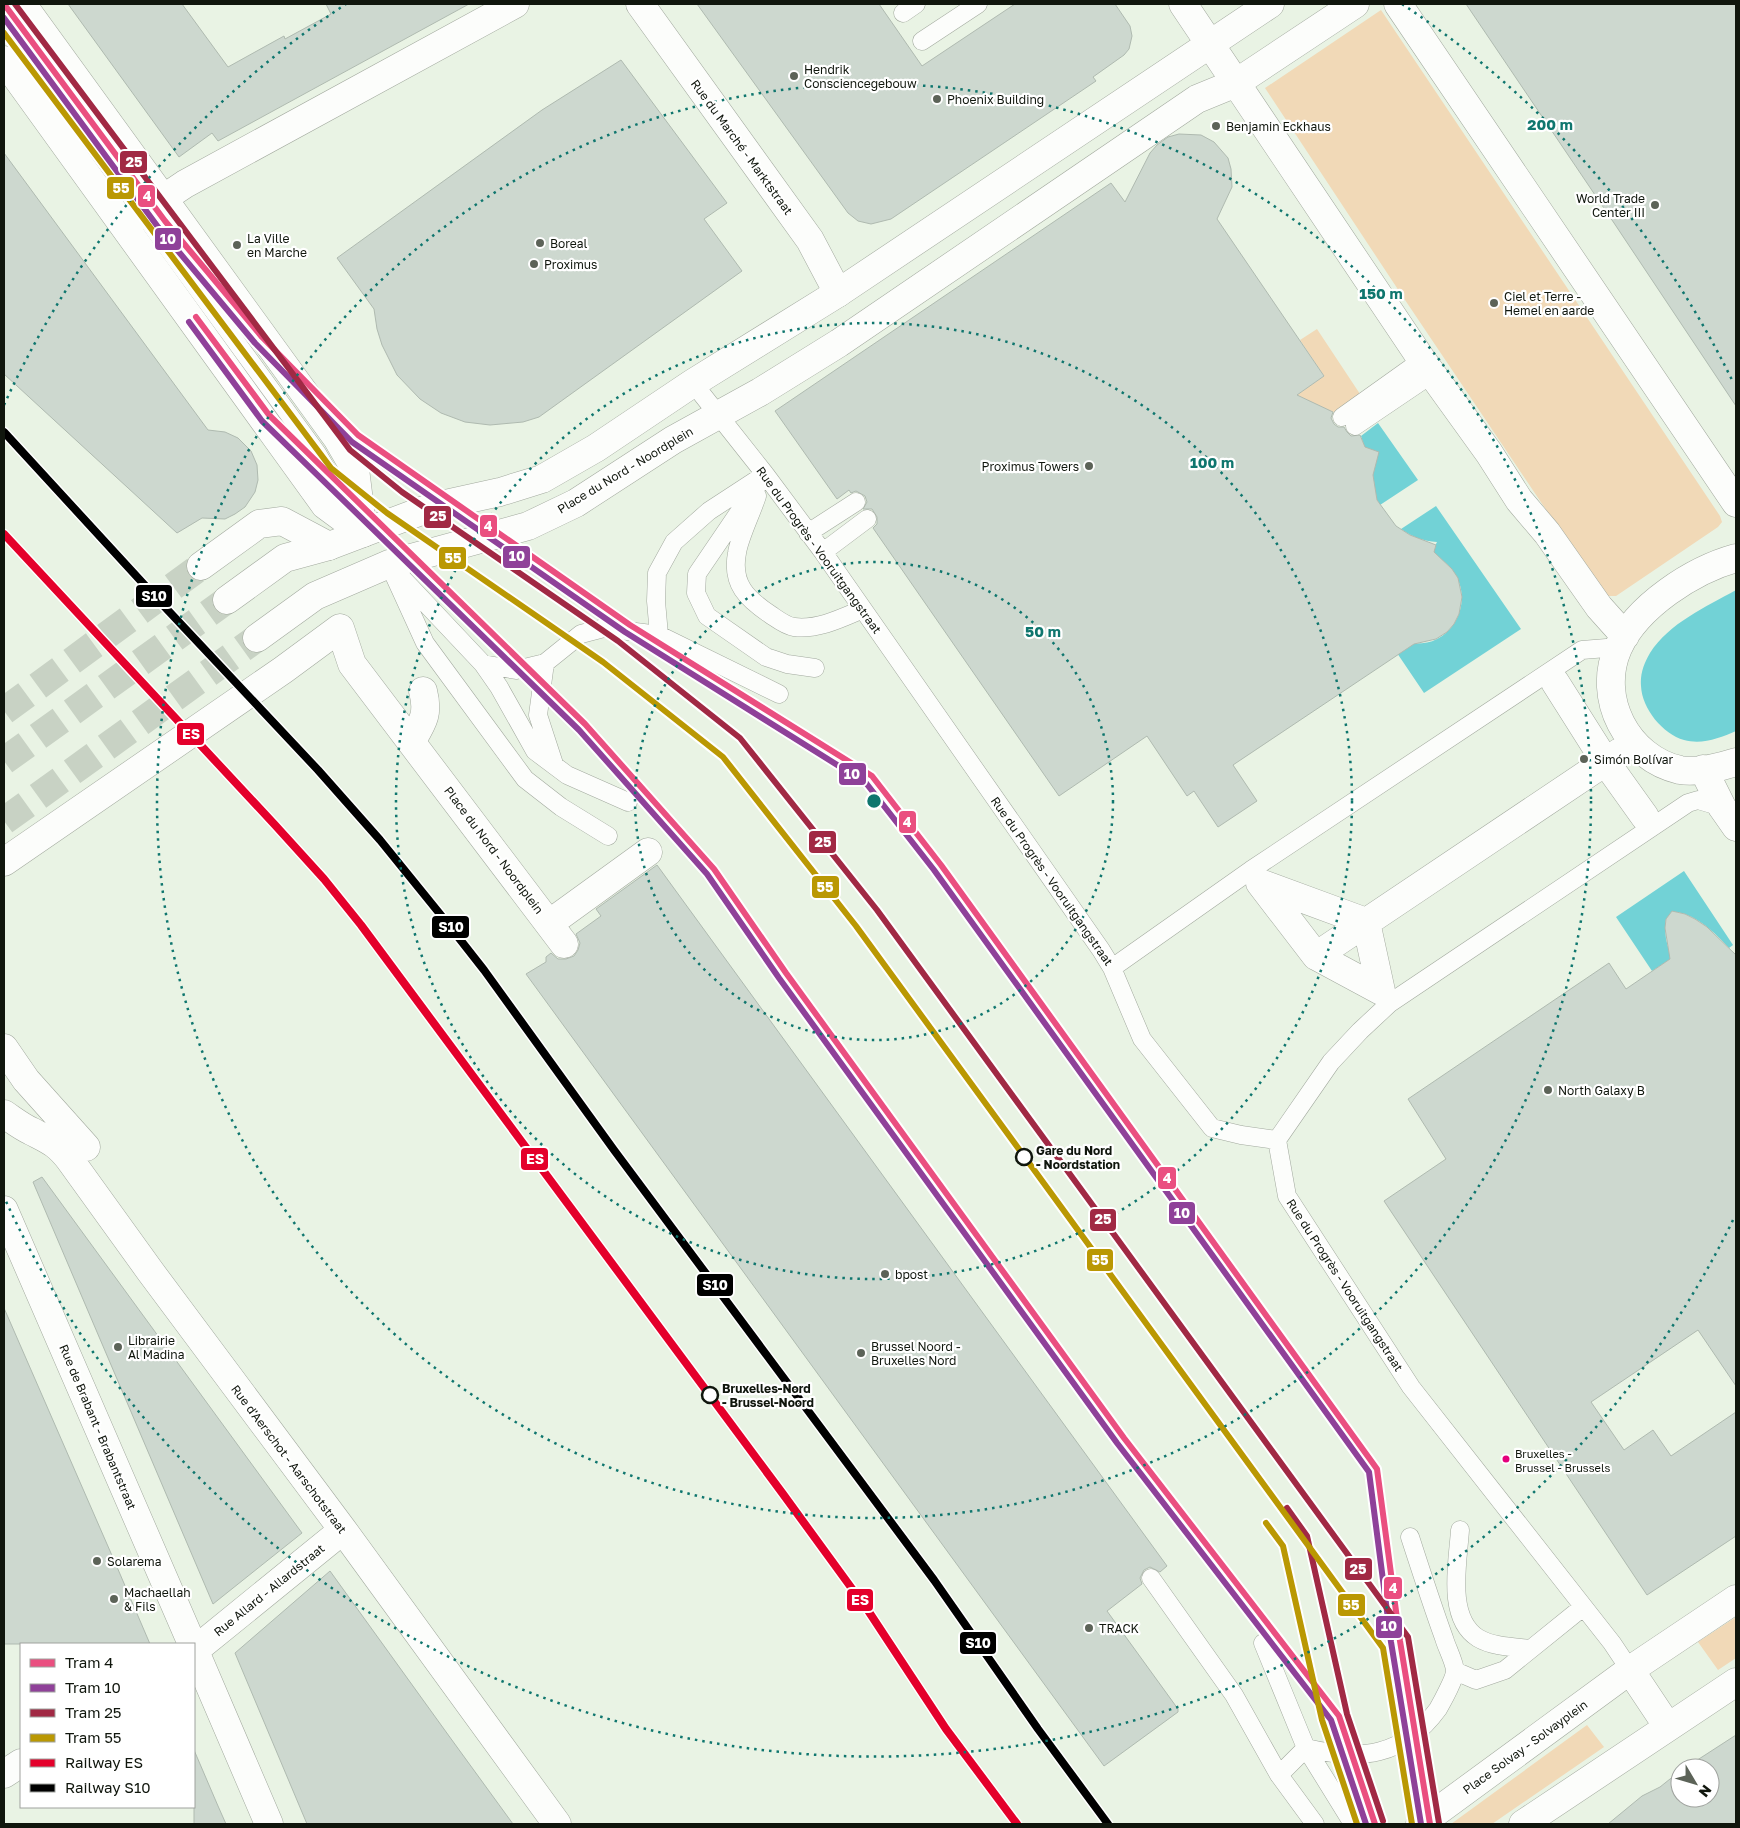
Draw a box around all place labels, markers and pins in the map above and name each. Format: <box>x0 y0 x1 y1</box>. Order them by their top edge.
place label: Hendrik Consciencegebouw <box>804 62 917 91</box>
marker: Hendrik Consciencegebouw <box>788 70 800 82</box>
place label: Phoenix Building <box>947 92 1044 107</box>
marker: Phoenix Building <box>931 93 943 105</box>
place label: Benjamin Eckhaus <box>1226 119 1331 134</box>
marker: Benjamin Eckhaus <box>1210 120 1222 132</box>
place label: World Trade Center III <box>1576 191 1645 220</box>
marker: World Trade Center III <box>1649 199 1661 211</box>
place label: La Ville en Marche <box>247 231 307 260</box>
place label: Boreal <box>550 236 588 251</box>
marker: Boreal <box>534 237 546 249</box>
marker: La Ville en Marche <box>231 239 243 251</box>
place label: Proximus <box>544 257 597 272</box>
marker: Proximus <box>528 258 540 270</box>
place label: Ciel et Terre - Hemel en aarde <box>1504 289 1594 318</box>
marker: Ciel et Terre - Hemel en aarde <box>1488 297 1500 309</box>
place label: Proximus Towers <box>982 459 1079 474</box>
marker: Proximus Towers <box>1083 460 1095 472</box>
place label: Simón Bolívar <box>1594 752 1674 767</box>
marker: Simón Bolívar <box>1578 753 1590 765</box>
centre of rings <box>865 792 883 810</box>
place label: North Galaxy B <box>1558 1083 1645 1098</box>
marker: North Galaxy B <box>1542 1084 1554 1096</box>
place label: Gare du Nord - Noordstation <box>1036 1143 1120 1172</box>
marker: Gare du Nord - Noordstation <box>1015 1148 1033 1166</box>
place label: bpost <box>895 1267 928 1282</box>
marker: bpost <box>879 1268 891 1280</box>
place label: Librairie Al Madina <box>128 1333 185 1362</box>
place label: Brussel Noord - Bruxelles Nord <box>871 1339 961 1368</box>
marker: Librairie Al Madina <box>112 1341 124 1353</box>
marker: Brussel Noord - Bruxelles Nord <box>855 1347 867 1359</box>
place label: Bruxelles-Nord - Brussel-Noord <box>722 1381 814 1410</box>
marker: Bruxelles-Nord - Brussel-Noord <box>701 1386 719 1404</box>
place label: Bruxelles - Brussel - Brussels <box>1515 1447 1610 1474</box>
marker: Bruxelles - Brussel - Brussels <box>1501 1454 1511 1464</box>
place label: Solarema <box>107 1554 161 1569</box>
marker: Solarema <box>91 1555 103 1567</box>
place label: Machaellah & Fils <box>124 1585 191 1614</box>
marker: Machaellah & Fils <box>108 1593 120 1605</box>
place label: TRACK <box>1099 1621 1139 1636</box>
marker: TRACK <box>1083 1622 1095 1634</box>

